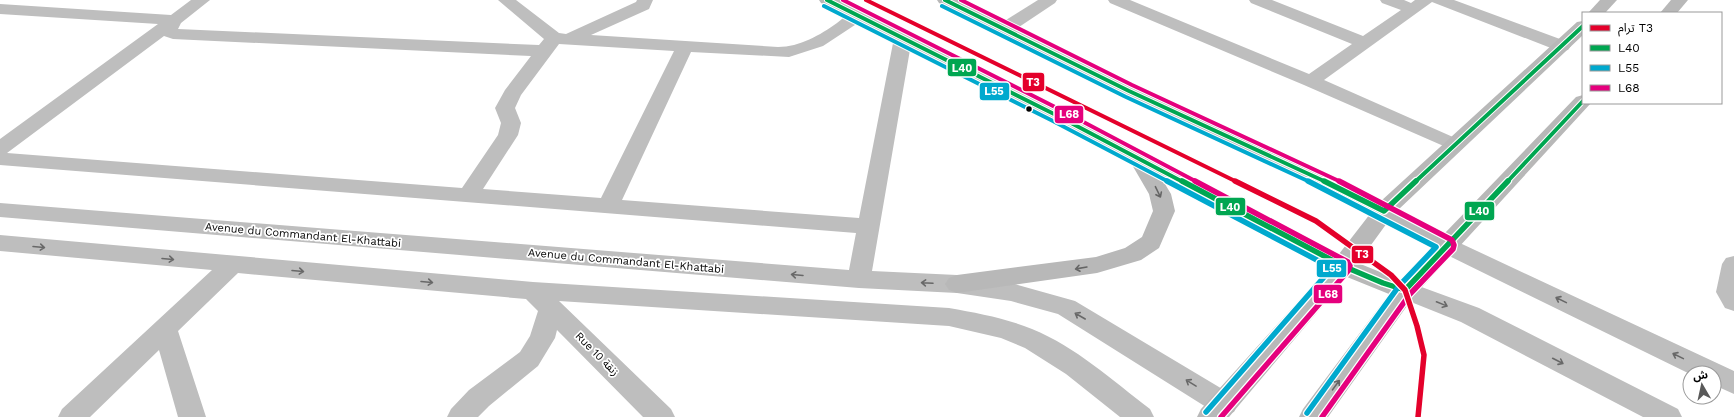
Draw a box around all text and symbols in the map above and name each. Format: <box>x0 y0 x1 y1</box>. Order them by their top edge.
legend <box>1582 12 1722 104</box>
text: ترام T3 <box>1618 21 1653 37</box>
text: L40 <box>1618 41 1640 55</box>
line badge: L40 <box>947 58 977 77</box>
text: L55 <box>1618 61 1639 75</box>
text: L40 <box>952 62 972 75</box>
line badge: T3 <box>1022 72 1045 92</box>
text: T3 <box>1026 76 1040 89</box>
text: L68 <box>1618 81 1640 95</box>
line badge: L55 <box>979 82 1010 101</box>
text: L55 <box>984 85 1004 98</box>
unlabelled marker <box>1024 104 1034 114</box>
line badge: L68 <box>1054 105 1084 124</box>
text: L68 <box>1059 108 1079 121</box>
one-way arrow <box>1155 185 1162 197</box>
line badge: L40 <box>1215 197 1246 216</box>
text: L40 <box>1220 201 1240 214</box>
line badge: L40 <box>1464 201 1495 221</box>
text: L40 <box>1469 205 1489 218</box>
street label: Avenue du Commandant El-Khattabi <box>205 220 402 250</box>
one-way arrow <box>32 243 45 251</box>
line badge: T3 <box>1351 245 1374 264</box>
street label: Avenue du Commandant El-Khattabi <box>528 246 725 276</box>
text: T3 <box>1355 248 1369 261</box>
one-way arrow <box>161 256 174 263</box>
line badge: L55 <box>1316 259 1347 278</box>
text: L55 <box>1322 262 1342 275</box>
one-way arrow <box>1074 264 1087 272</box>
one-way arrow <box>291 267 304 274</box>
one-way arrow <box>791 271 804 278</box>
one-way arrow <box>420 278 433 286</box>
one-way arrow <box>921 279 934 287</box>
line badge: L68 <box>1313 284 1343 304</box>
text: L68 <box>1318 288 1338 301</box>
one-way arrow <box>1556 296 1568 303</box>
one-way arrow <box>1435 300 1447 308</box>
one-way arrow <box>1074 311 1086 319</box>
street label: Rue 10 زنقة <box>573 330 621 378</box>
one-way arrow <box>1673 352 1685 359</box>
one-way arrow <box>1552 357 1564 365</box>
north arrow <box>1682 365 1722 405</box>
text: ش <box>1692 368 1709 383</box>
one-way arrow <box>1186 379 1197 387</box>
one-way arrow <box>1332 380 1340 391</box>

